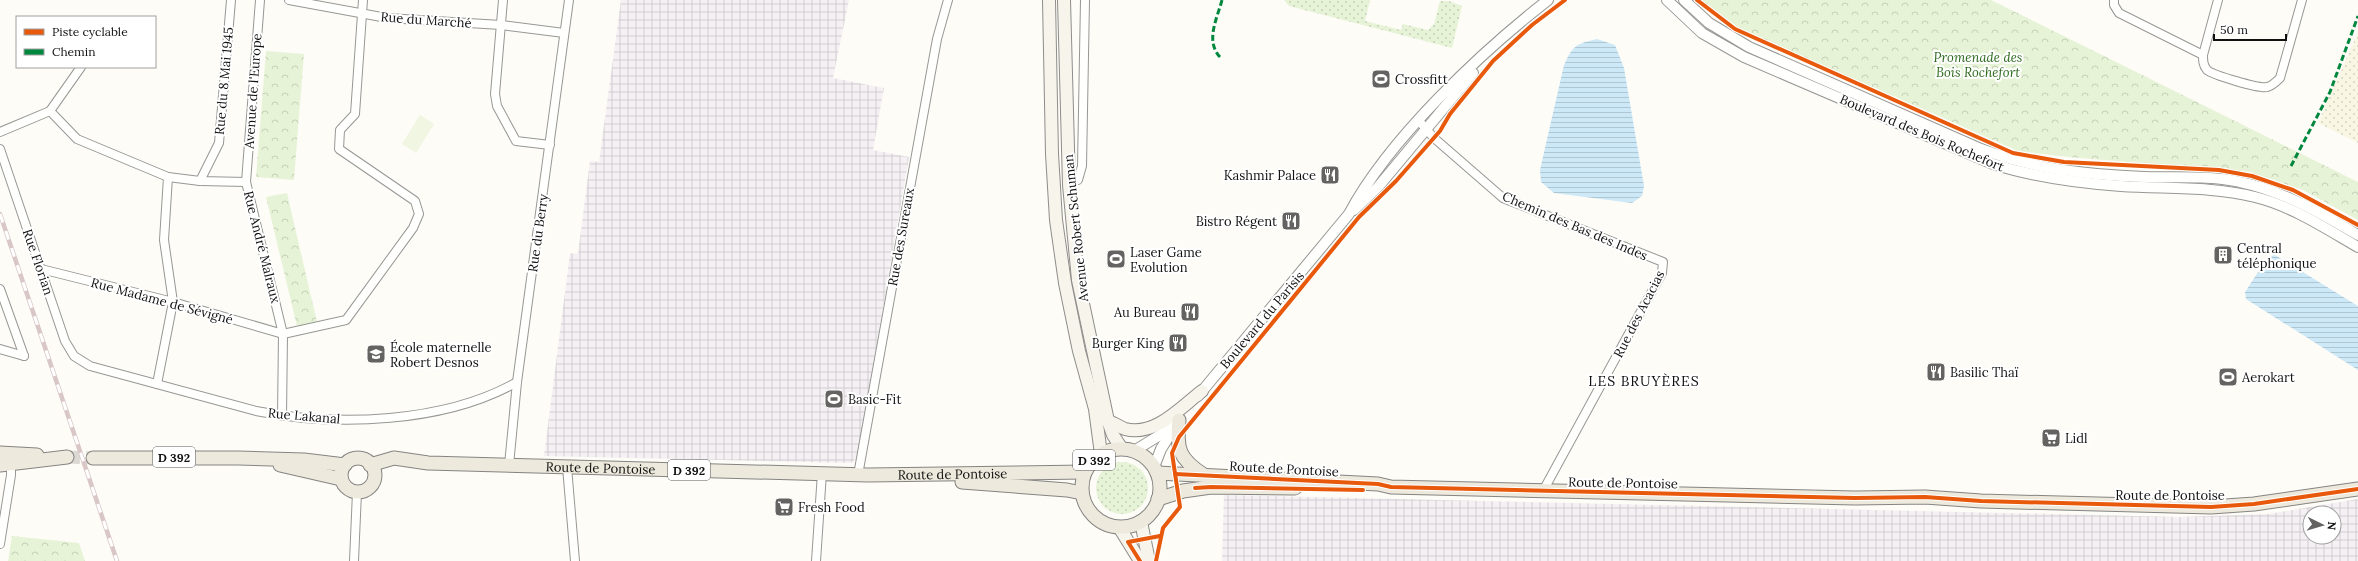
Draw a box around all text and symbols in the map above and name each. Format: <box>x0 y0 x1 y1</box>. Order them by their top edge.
street label: Rue du Marché <box>380 8 472 32</box>
legend <box>16 16 156 68</box>
scale bar <box>2214 16 2286 42</box>
text: 50 m <box>2220 22 2248 37</box>
text: Piste cyclable <box>52 24 128 39</box>
street label: Rue du 8 Mai 1945 <box>211 26 237 136</box>
street label: Avenue de l'Europe <box>240 33 266 150</box>
text: Chemin <box>52 44 95 59</box>
park label: Promenade des Bois Rochefort <box>1934 49 2022 81</box>
sports icon: Crossfitt <box>1370 68 1392 90</box>
place label: Crossfitt <box>1395 71 1448 88</box>
street label: Boulevard des Bois Rochefort <box>1837 91 2007 175</box>
street label: Avenue Robert Schuman <box>1060 153 1092 304</box>
restaurant icon: Kashmir Palace <box>1319 164 1341 186</box>
place label: Kashmir Palace <box>1224 167 1316 184</box>
street label: Rue des Sureaux <box>884 186 918 287</box>
street label: Chemin des Bas des Indes <box>1500 188 1650 264</box>
street label: Rue André Malraux <box>240 189 284 305</box>
street label: Rue du Berry <box>524 193 552 273</box>
restaurant icon: Bistro Régent <box>1280 210 1302 232</box>
place label: Bistro Régent <box>1196 213 1277 230</box>
street label: Rue Florian <box>19 227 57 297</box>
place label: Central téléphonique <box>2237 240 2317 272</box>
place label: Laser Game Evolution <box>1130 244 1202 276</box>
building icon: Central téléphonique <box>2212 244 2234 266</box>
sports icon: Laser Game Evolution <box>1105 248 1127 270</box>
street label: Boulevard du Parisis <box>1216 268 1308 372</box>
street label: Rue des Acacias <box>1610 268 1668 360</box>
street label: Rue Madame de Sévigné <box>89 274 235 328</box>
restaurant icon: Au Bureau <box>1179 301 1201 323</box>
place label: Au Bureau <box>1113 304 1176 321</box>
restaurant icon: Burger King <box>1167 332 1189 354</box>
place label: Burger King <box>1092 335 1165 352</box>
place label: École maternelle Robert Desnos <box>390 339 492 371</box>
school or university icon: École maternelle Robert Desnos <box>365 343 387 365</box>
restaurant icon: Basilic Thaï <box>1925 361 1947 383</box>
place label: Basilic Thaï <box>1950 364 2019 381</box>
sports icon: Aerokart <box>2217 366 2239 388</box>
place label: Aerokart <box>2241 369 2295 386</box>
district label: LES BRUYÈRES <box>1588 372 1700 390</box>
sports icon: Basic-Fit <box>823 388 845 410</box>
place label: Basic-Fit <box>848 391 901 408</box>
street label: Rue Lakanal <box>267 404 341 428</box>
supermarket icon: Lidl <box>2040 427 2062 449</box>
place label: Lidl <box>2065 430 2088 447</box>
road number: D 392 <box>153 447 195 467</box>
road number: D 392 <box>1073 450 1115 470</box>
street label: Route de Pontoise <box>545 458 656 478</box>
street label: Route de Pontoise <box>1229 458 1339 480</box>
road number: D 392 <box>668 460 710 480</box>
street label: Route de Pontoise <box>897 465 1007 483</box>
street label: Route de Pontoise <box>1568 474 1678 492</box>
street label: Route de Pontoise <box>2115 487 2225 504</box>
supermarket icon: Fresh Food <box>773 496 795 518</box>
place label: Fresh Food <box>798 499 865 516</box>
north arrow <box>2302 505 2342 545</box>
text: N <box>2325 521 2339 531</box>

